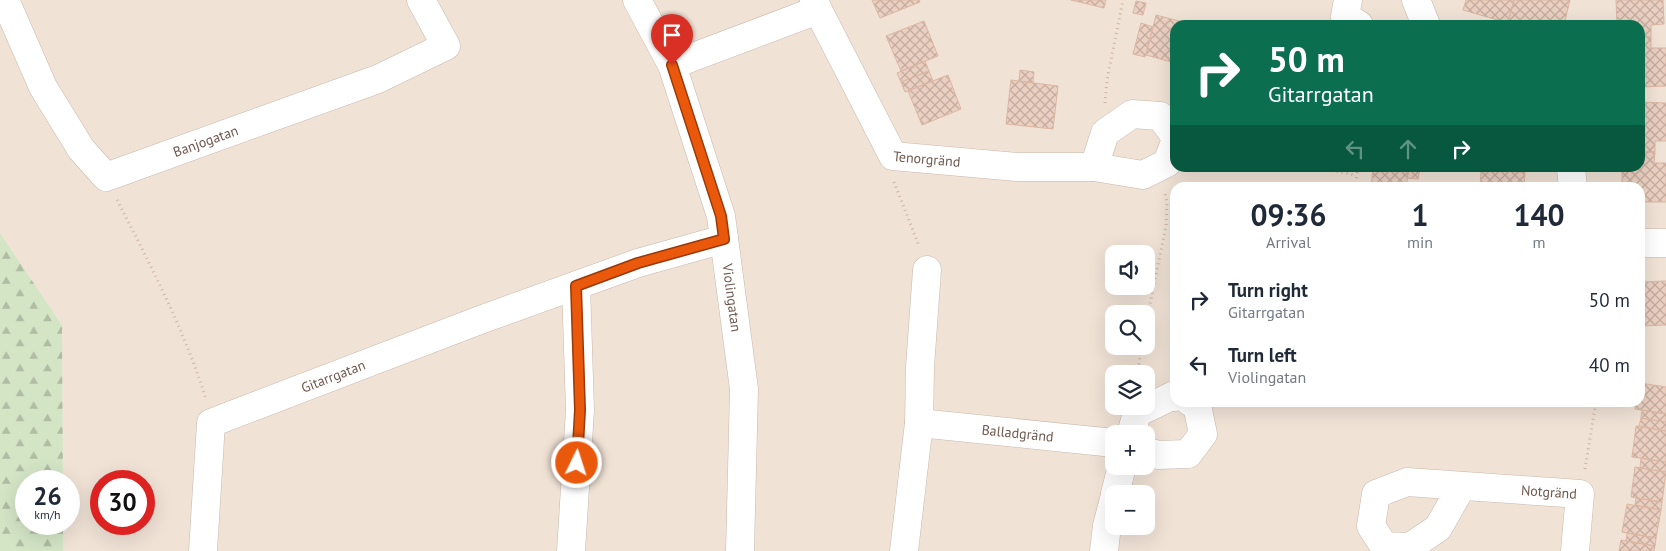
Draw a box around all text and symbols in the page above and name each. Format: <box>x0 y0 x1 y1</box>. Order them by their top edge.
pin <box>651 14 693 65</box>
icon: arrive <box>658 21 686 49</box>
text: 50 m <box>1268 36 1345 82</box>
icon: right <box>1185 40 1250 105</box>
text: Gitarrgatan <box>1268 80 1374 108</box>
street label: Banjogatan <box>171 121 241 161</box>
icon: left <box>1341 135 1369 163</box>
icon: ahead <box>1394 135 1422 163</box>
icon: right <box>1447 135 1475 163</box>
street label: Tenorgränd <box>892 147 961 171</box>
text: 09:36 <box>1250 195 1327 234</box>
text: 1 <box>1412 195 1429 234</box>
text: 140 <box>1513 195 1565 234</box>
text: Arrival <box>1266 232 1311 252</box>
text: min <box>1407 232 1433 252</box>
text: m <box>1533 232 1546 252</box>
map controls <box>1105 245 1155 535</box>
button: sound <box>1105 245 1155 295</box>
street label: Violingatan <box>718 262 745 333</box>
text: Turn right <box>1228 278 1308 302</box>
icon: right <box>1185 286 1213 314</box>
text: 50 m <box>1589 288 1630 312</box>
text: Gitarrgatan <box>1228 302 1305 322</box>
button: search <box>1105 305 1155 355</box>
text: Turn left <box>1228 343 1297 367</box>
icon: left <box>1185 351 1213 379</box>
text: 40 m <box>1589 353 1630 377</box>
street label: Gitarrgatan <box>298 356 368 397</box>
button: layers <box>1105 365 1155 415</box>
text: Violingatan <box>1228 367 1306 387</box>
street label: Balladgränd <box>981 420 1054 446</box>
button: + <box>1105 425 1155 475</box>
position arrow <box>550 436 602 488</box>
speed limit sign: 30 <box>90 470 155 535</box>
text: 26 <box>33 480 62 512</box>
street label: Notgränd <box>1520 481 1578 503</box>
button: − <box>1105 485 1155 535</box>
text: km/h <box>34 507 61 522</box>

